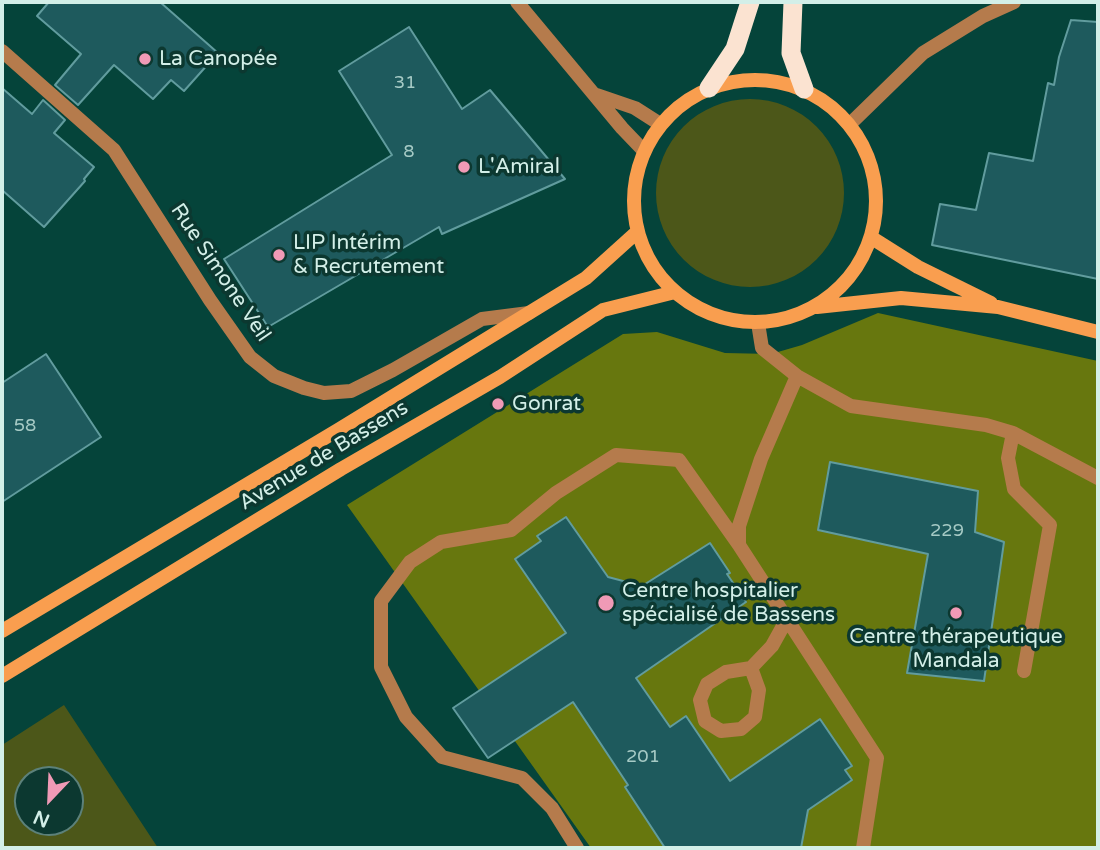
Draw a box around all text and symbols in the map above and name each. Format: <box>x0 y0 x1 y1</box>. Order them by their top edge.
place label: La Canopée <box>159 46 277 72</box>
marker: La Canopée <box>137 51 153 67</box>
house number: 31 <box>394 72 416 94</box>
house number: 8 <box>403 141 415 163</box>
place label: L'Amiral <box>478 154 560 180</box>
marker: L'Amiral <box>456 159 472 175</box>
street label: Rue Simone Veil <box>165 199 275 347</box>
place label: LIP Intérim & Recrutement <box>293 230 444 280</box>
marker: LIP Intérim & Recrutement <box>271 247 287 263</box>
place label: Gonrat <box>512 391 581 417</box>
street label: Avenue de Bassens <box>235 396 413 516</box>
marker: Gonrat <box>490 396 506 412</box>
house number: 58 <box>14 415 36 437</box>
house number: 229 <box>930 520 964 542</box>
place label: Centre hospitalier spécialisé de Bassens <box>622 578 835 628</box>
marker: Centre hospitalier spécialisé de Bassens <box>596 593 616 613</box>
marker: Centre thérapeutique Mandala <box>948 605 964 621</box>
place label: Centre thérapeutique Mandala <box>849 624 1063 674</box>
house number: 201 <box>626 746 660 768</box>
north arrow <box>14 766 84 836</box>
text: N <box>30 805 53 832</box>

